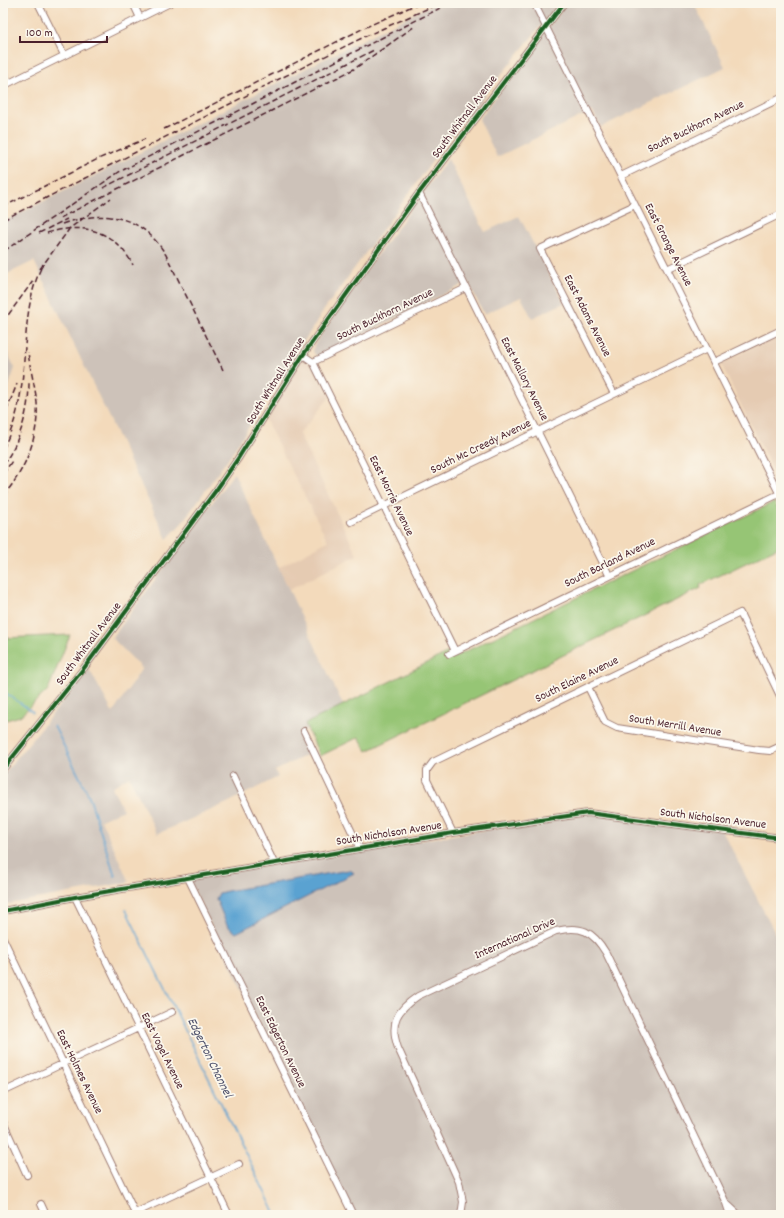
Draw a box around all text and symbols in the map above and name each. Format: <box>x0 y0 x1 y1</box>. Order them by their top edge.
scale bar <box>20 18 107 44</box>
text: 100 m <box>26 25 53 42</box>
street label: South Whitnall Avenue <box>428 72 502 162</box>
street label: South Buckhorn Avenue <box>645 96 747 158</box>
street label: East Grange Avenue <box>640 201 696 289</box>
street label: East Adams Avenue <box>559 272 615 360</box>
street label: South Buckhorn Avenue <box>334 284 436 346</box>
street label: South Whitnall Avenue <box>242 334 310 428</box>
street label: East Mallory Avenue <box>496 334 552 424</box>
street label: South Mc Creedy Avenue <box>428 415 534 479</box>
street label: East Morris Avenue <box>364 453 418 539</box>
street label: South Barland Avenue <box>562 534 658 592</box>
street label: South Whitnall Avenue <box>52 599 126 689</box>
street label: South Elaine Avenue <box>532 652 622 708</box>
street label: South Merrill Avenue <box>628 710 722 742</box>
street label: South Nicholson Avenue <box>659 804 767 834</box>
street label: South Nicholson Avenue <box>335 817 443 851</box>
street label: International Drive <box>472 914 558 964</box>
street label: East Edgerton Avenue <box>250 993 310 1091</box>
street label: East Vogel Avenue <box>136 1010 188 1092</box>
water label: Edgerton Channel <box>181 1015 237 1102</box>
street label: East Holmes Avenue <box>51 1027 107 1117</box>

